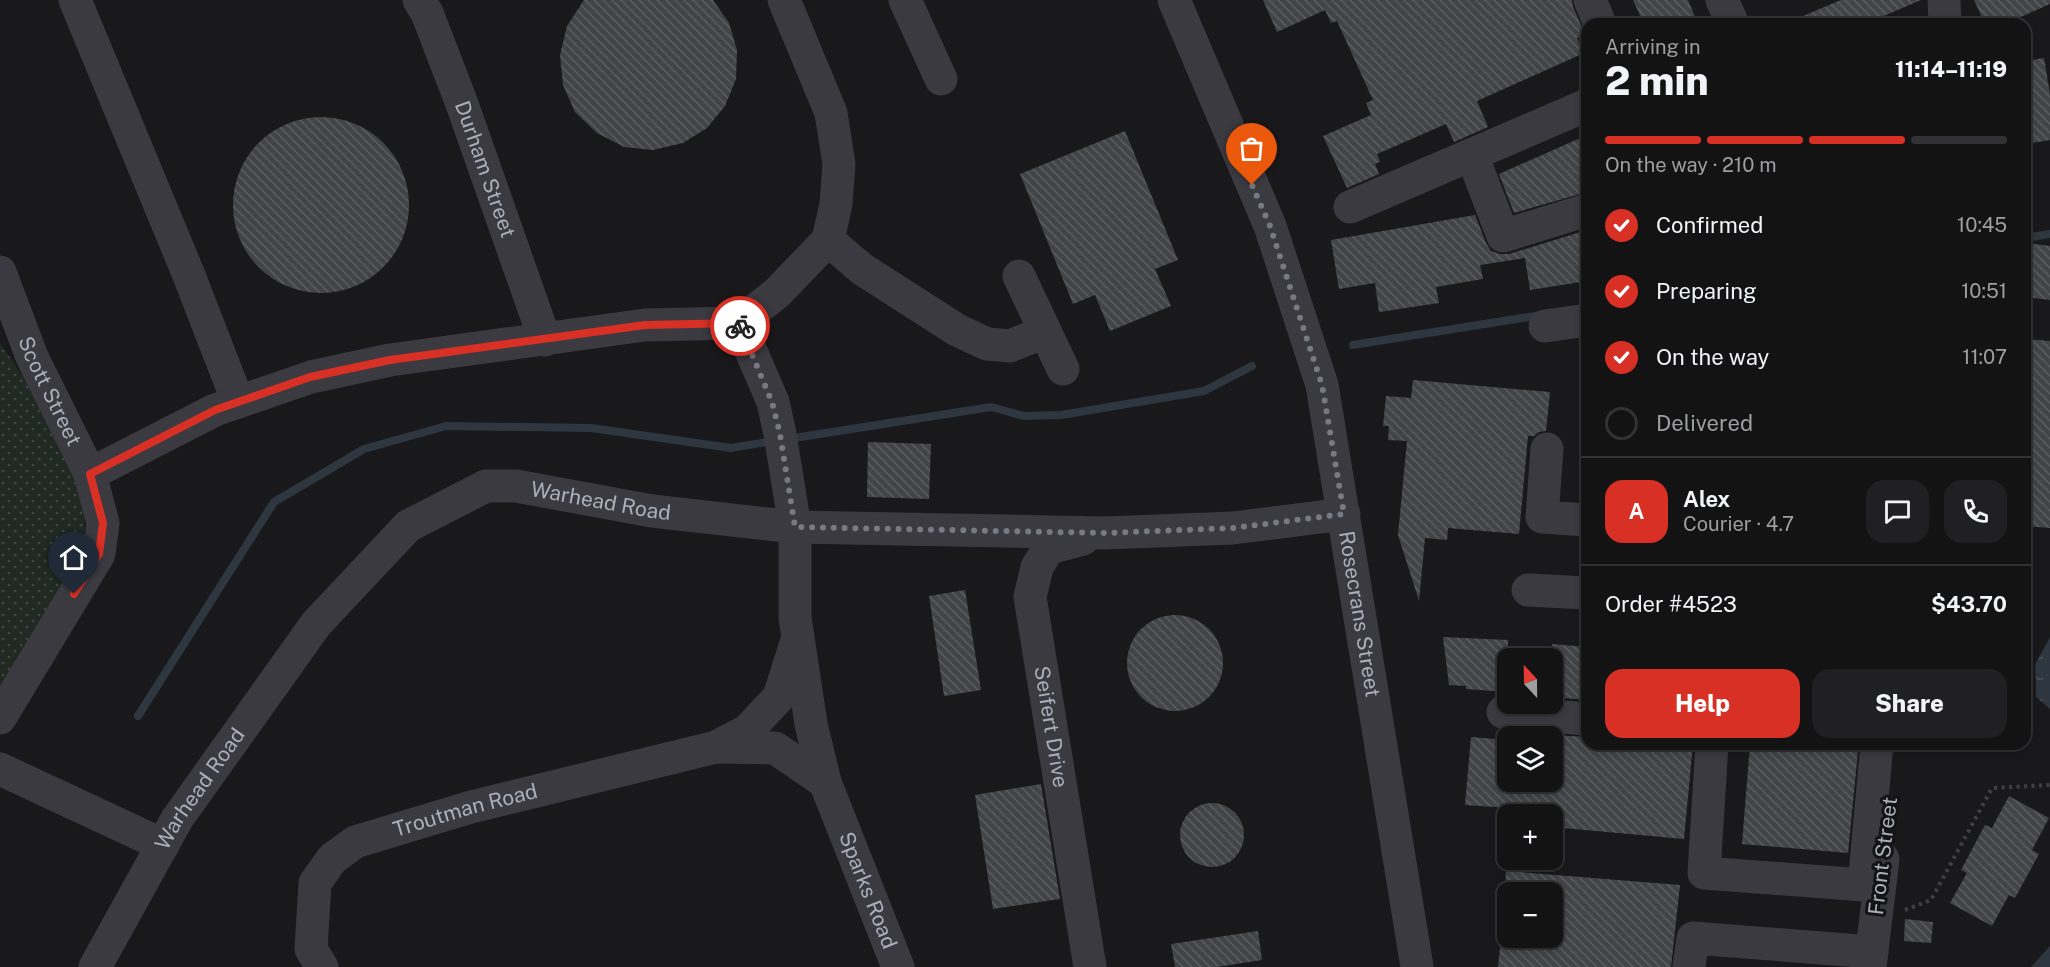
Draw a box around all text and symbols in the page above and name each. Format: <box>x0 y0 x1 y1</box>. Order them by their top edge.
text: Arriving in <box>1605 35 1700 59</box>
text: 11:14–11:19 <box>1895 56 2007 82</box>
text: 2 min <box>1605 58 1709 104</box>
street label: Durham Street <box>450 97 521 241</box>
pin <box>1226 123 1277 185</box>
icon: bag <box>1235 132 1268 165</box>
text: On the way · 210 m <box>1605 153 1777 177</box>
icon: check <box>1605 209 1638 242</box>
text: Confirmed <box>1656 212 1763 238</box>
text: 10:45 <box>1957 213 2007 237</box>
icon: check <box>1605 275 1638 308</box>
text: Preparing <box>1656 278 1757 304</box>
text: 10:51 <box>1961 279 2007 303</box>
courier <box>710 296 770 356</box>
icon: bike <box>724 310 757 343</box>
street label: Scott Street <box>13 333 87 450</box>
icon: check <box>1605 341 1638 374</box>
text: On the way <box>1656 344 1769 370</box>
text: 11:07 <box>1962 345 2007 369</box>
text: Delivered <box>1656 410 1753 436</box>
street label: Warhead Road <box>529 476 672 525</box>
button: chat <box>1866 480 1929 543</box>
button: phone <box>1944 480 2007 543</box>
text: Alex <box>1683 486 1730 512</box>
text: A <box>1629 498 1644 524</box>
text: Courier · 4.7 <box>1683 512 1794 536</box>
street label: Rosecrans Street <box>1334 529 1386 699</box>
pin <box>48 532 99 594</box>
icon: home <box>57 541 90 574</box>
text: Order #4523 <box>1605 591 1737 617</box>
text: $43.70 <box>1931 591 2007 617</box>
north arrow <box>1497 648 1563 714</box>
map controls <box>1497 648 1563 948</box>
street label: Seifert Drive <box>1029 664 1074 789</box>
button: Help <box>1605 669 1800 738</box>
button: Share <box>1812 669 2007 738</box>
street label: Warhead Road <box>150 723 250 854</box>
button: layers <box>1497 726 1563 792</box>
street label: Troutman Road <box>390 778 540 842</box>
street label: Front Street <box>1863 796 1902 916</box>
button: + <box>1497 804 1563 870</box>
street label: Sparks Road <box>834 828 902 952</box>
button: − <box>1497 882 1563 948</box>

